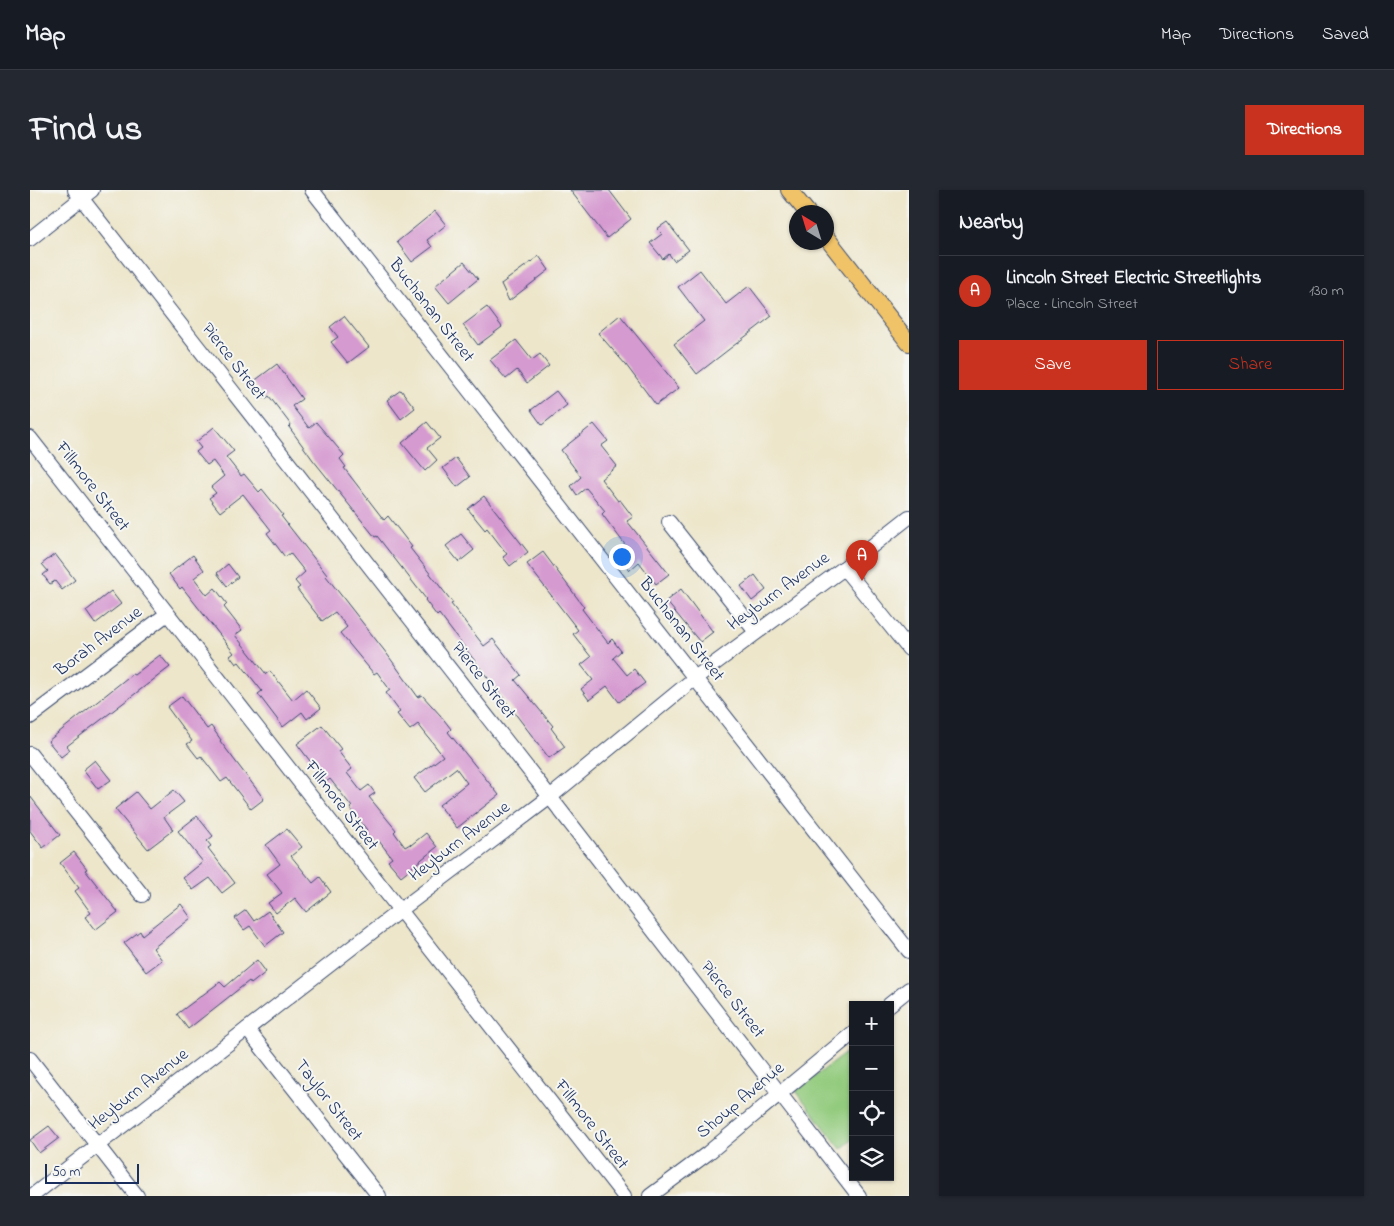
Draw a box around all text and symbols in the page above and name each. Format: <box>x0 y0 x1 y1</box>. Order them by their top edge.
text: Map <box>25 17 66 52</box>
text: Map <box>1161 22 1191 48</box>
text: Directions <box>1219 22 1294 48</box>
text: Saved <box>1322 22 1369 48</box>
text: Find us <box>30 105 142 156</box>
button: Directions <box>1245 105 1364 155</box>
north arrow <box>789 205 834 250</box>
text: Nearby <box>959 208 1023 238</box>
street label: Buchanan Street <box>381 253 480 369</box>
text: Lincoln Street Electric Streetlights <box>1006 265 1261 292</box>
text: A <box>970 279 980 303</box>
text: 130 m <box>1309 279 1344 303</box>
text: Place · Lincoln Street <box>1006 292 1138 316</box>
street label: Pierce Street <box>194 318 272 406</box>
button: Save <box>959 340 1147 390</box>
button: Share <box>1157 340 1344 390</box>
street label: Fillmore Street <box>48 436 135 537</box>
pin: A <box>846 540 878 581</box>
your location <box>609 544 635 570</box>
street label: Heyburn Avenue <box>722 545 836 638</box>
street label: Buchanan Street <box>631 572 730 688</box>
street label: Borah Avenue <box>49 600 149 684</box>
street label: Pierce Street <box>444 637 522 725</box>
street label: Fillmore Street <box>297 755 384 856</box>
street label: Heyburn Avenue <box>404 795 517 889</box>
street label: Pierce Street <box>693 956 771 1044</box>
map controls <box>849 1001 894 1181</box>
button: + <box>849 1001 894 1046</box>
street label: Heyburn Avenue <box>83 1042 195 1138</box>
button: − <box>849 1046 894 1091</box>
street label: Taylor Street <box>288 1054 368 1148</box>
street label: Shoup Avenue <box>691 1056 791 1146</box>
street label: Fillmore Street <box>547 1074 634 1175</box>
button: locate <box>849 1091 894 1136</box>
button: layers <box>849 1136 894 1181</box>
scale bar <box>45 1161 139 1184</box>
text: 50 m <box>52 1162 80 1183</box>

